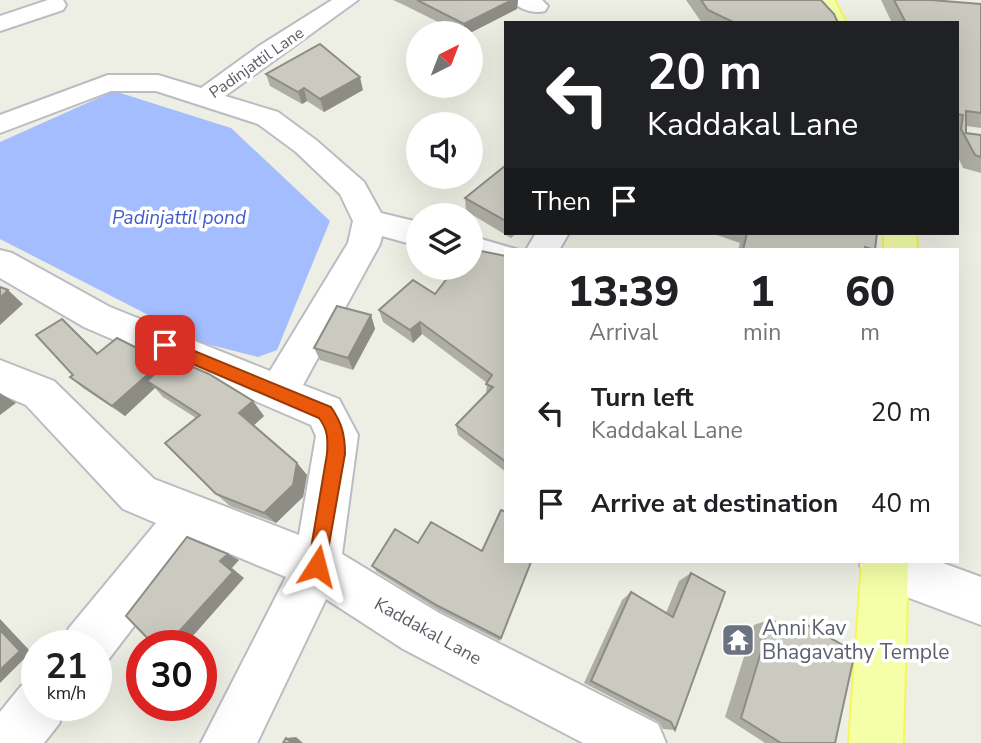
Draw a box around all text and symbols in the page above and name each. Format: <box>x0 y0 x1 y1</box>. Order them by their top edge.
north arrow <box>406 21 483 98</box>
map controls <box>406 21 483 280</box>
street label: Padinjattil Lane <box>205 22 308 104</box>
text: 20 m <box>647 39 762 106</box>
icon: left <box>532 49 623 140</box>
text: Kaddakal Lane <box>647 103 858 146</box>
button: sound <box>406 112 483 189</box>
icon: arrive <box>605 182 643 220</box>
text: Then <box>532 184 591 219</box>
button: layers <box>406 203 483 280</box>
water label: Padinjattil pond <box>112 205 247 231</box>
text: 13:39 <box>568 264 679 321</box>
text: 1 <box>750 264 775 321</box>
text: 60 <box>845 264 895 321</box>
pin <box>135 315 195 375</box>
text: Arrival <box>589 317 658 348</box>
text: min <box>743 317 781 348</box>
text: m <box>860 317 880 348</box>
icon: arrive <box>146 326 184 364</box>
text: Turn left <box>591 380 694 415</box>
icon: left <box>532 394 570 432</box>
text: 20 m <box>871 395 931 430</box>
text: Kaddakal Lane <box>591 415 743 446</box>
icon: arrive <box>532 485 570 523</box>
text: Arrive at destination <box>591 486 838 521</box>
text: 40 m <box>871 486 931 521</box>
position arrow <box>280 529 354 603</box>
street label: Kaddakal Lane <box>370 592 486 670</box>
place label: Anni Kav Bhagavathy Temple <box>762 614 949 666</box>
temple icon: Anni Kav Bhagavathy Temple <box>719 621 757 659</box>
speed limit sign: 30 <box>126 630 217 721</box>
text: 21 <box>45 643 88 690</box>
text: km/h <box>47 681 86 705</box>

